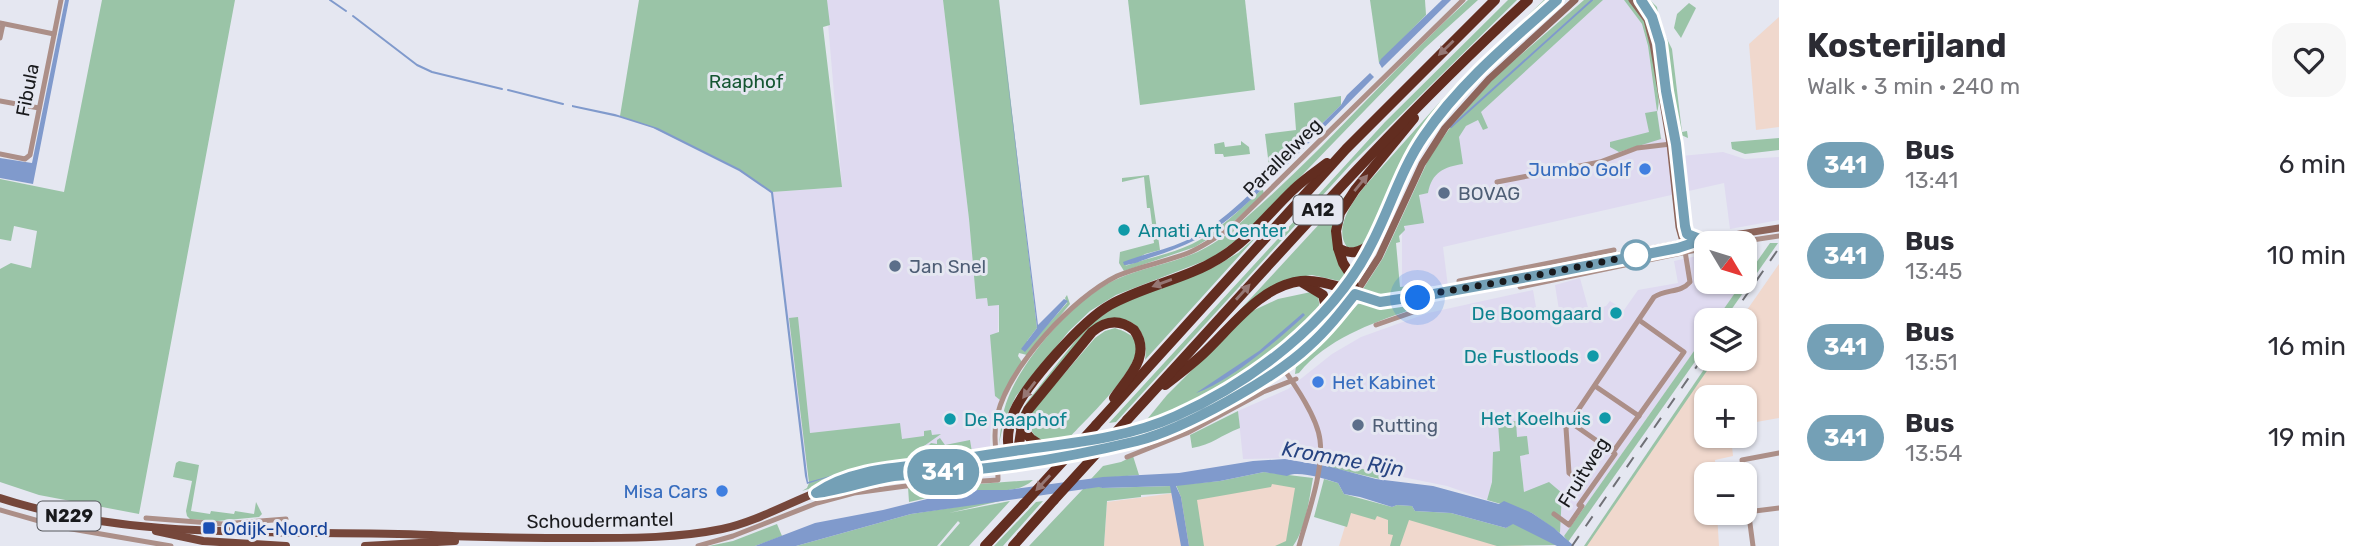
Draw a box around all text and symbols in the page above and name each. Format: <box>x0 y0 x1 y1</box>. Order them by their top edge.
button: heart <box>2272 23 2346 97</box>
text: Kosterijland <box>1807 26 2007 65</box>
one-way arrow <box>1437 39 1454 56</box>
street label: Fibula <box>11 62 44 119</box>
park label: Raaphof <box>709 70 784 93</box>
text: Walk · 3 min · 240 m <box>1807 72 2020 100</box>
street label: Parallelweg <box>1238 113 1326 201</box>
text: Bus <box>1905 135 1954 166</box>
text: 6 min <box>2279 149 2346 180</box>
text: 341 <box>1824 151 1867 179</box>
place label: Jumbo Golf <box>1528 158 1632 181</box>
marker: Jumbo Golf <box>1637 161 1653 177</box>
text: 13:41 <box>1905 166 1958 194</box>
one-way arrow <box>1353 175 1368 192</box>
place label: BOVAG <box>1458 182 1520 205</box>
marker: BOVAG <box>1436 185 1452 201</box>
road number: A12 <box>1294 196 1342 224</box>
place label: Amati Art Center <box>1138 219 1287 242</box>
marker: Amati Art Center <box>1116 222 1132 238</box>
text: Bus <box>1905 226 1954 257</box>
north arrow <box>1694 231 1757 294</box>
map controls <box>1694 231 1757 525</box>
unlabelled marker <box>1621 240 1651 270</box>
text: 10 min <box>2267 240 2346 271</box>
text: 341 <box>1824 242 1867 270</box>
place label: Jan Snel <box>909 255 986 278</box>
text: 13:45 <box>1905 257 1963 285</box>
marker: Jan Snel <box>887 258 903 274</box>
one-way arrow <box>1152 278 1173 289</box>
your location <box>1400 280 1435 315</box>
one-way arrow <box>1235 284 1251 301</box>
place label: De Boomgaard <box>1472 302 1602 325</box>
marker: De Boomgaard <box>1608 305 1624 321</box>
button: layers <box>1694 308 1757 371</box>
text: Bus <box>1905 317 1954 348</box>
text: 16 min <box>2268 331 2346 362</box>
text: 341 <box>1824 333 1867 361</box>
place label: De Fustloods <box>1464 345 1579 368</box>
marker: De Fustloods <box>1585 348 1601 364</box>
text: 13:51 <box>1905 348 1958 376</box>
place label: Het Kabinet <box>1332 371 1436 394</box>
marker: Het Kabinet <box>1310 374 1326 390</box>
one-way arrow <box>1022 381 1036 399</box>
button: + <box>1694 385 1757 448</box>
place label: Het Koelhuis <box>1480 407 1591 430</box>
place label: De Raaphof <box>964 408 1067 431</box>
text: Bus <box>1905 408 1954 439</box>
marker: Het Koelhuis <box>1597 410 1613 426</box>
marker: De Raaphof <box>942 411 958 427</box>
place label: Rutting <box>1372 414 1438 437</box>
marker: Rutting <box>1350 417 1366 433</box>
text: 19 min <box>2268 422 2346 453</box>
text: 341 <box>1824 424 1867 452</box>
street label: Fruitweg <box>1553 433 1614 512</box>
water label: Kromme Rijn <box>1280 435 1406 482</box>
text: 13:54 <box>1905 439 1963 467</box>
line badge: 341 <box>903 449 983 495</box>
text: 341 <box>921 458 965 486</box>
button: − <box>1694 462 1757 525</box>
one-way arrow <box>1035 474 1051 492</box>
place label: Misa Cars <box>623 480 708 503</box>
marker: Misa Cars <box>714 483 730 499</box>
road number: N229 <box>38 502 100 530</box>
street label: Schoudermantel <box>526 508 674 533</box>
place label: Odijk-Noord <box>223 517 328 540</box>
marker: Odijk-Noord <box>201 520 217 536</box>

